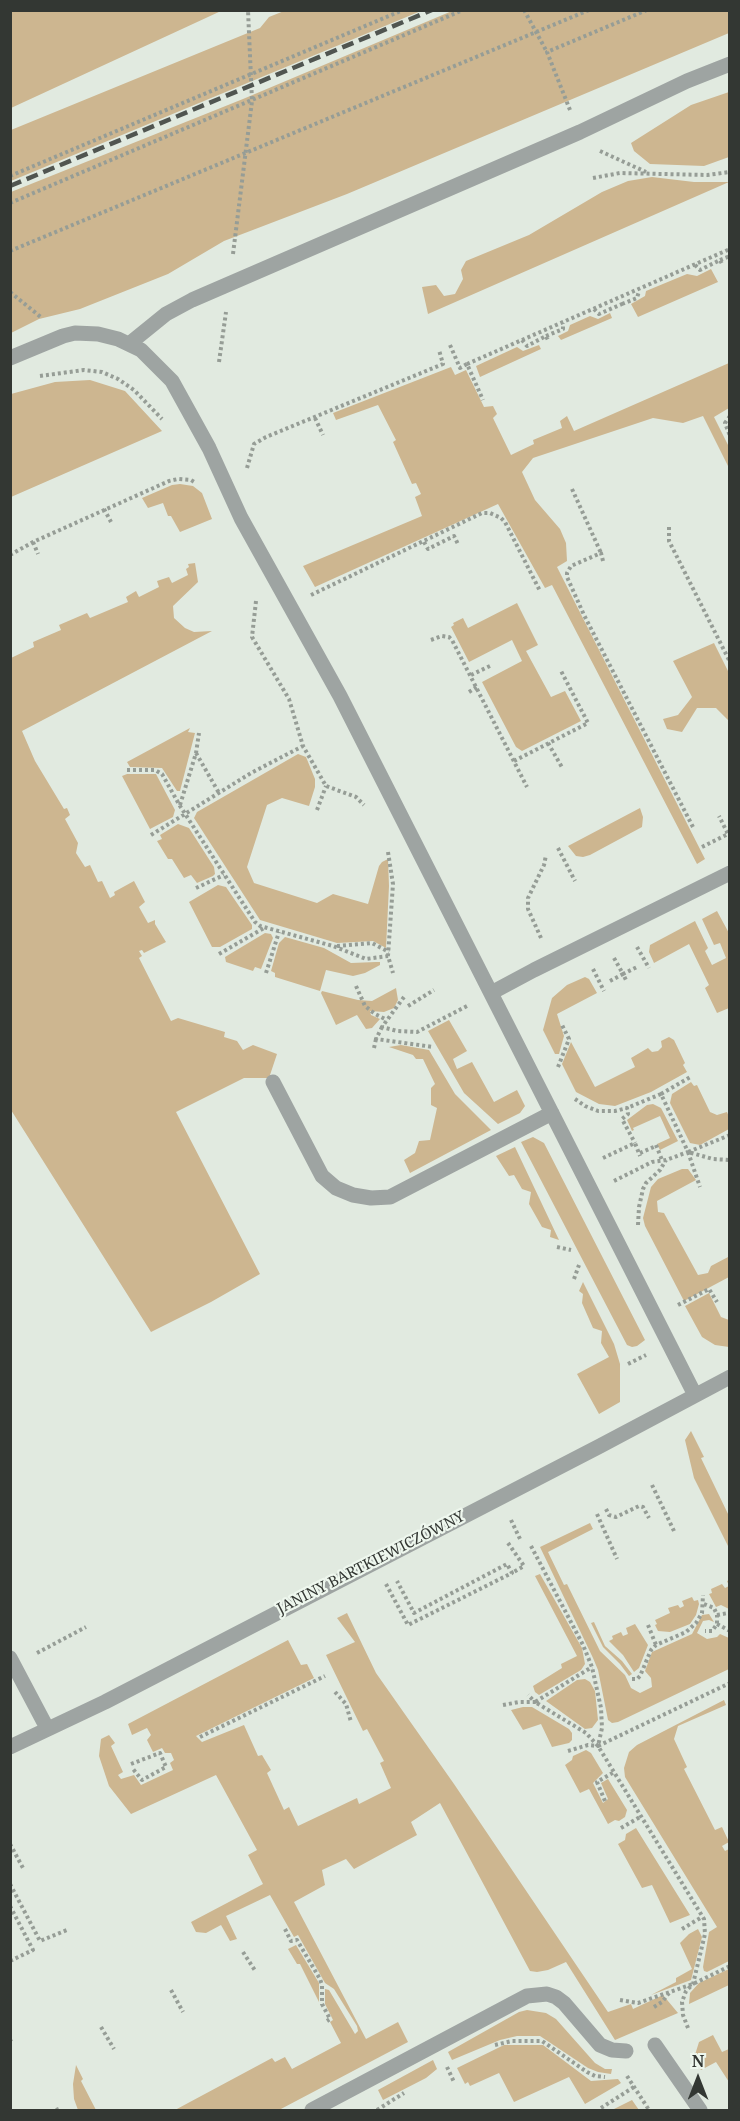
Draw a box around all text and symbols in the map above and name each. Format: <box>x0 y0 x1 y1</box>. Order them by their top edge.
street label: JANINY BARTKIEWICZÓWNY <box>274 1508 468 1618</box>
north arrow <box>668 2049 728 2109</box>
text: N <box>692 2050 704 2072</box>

